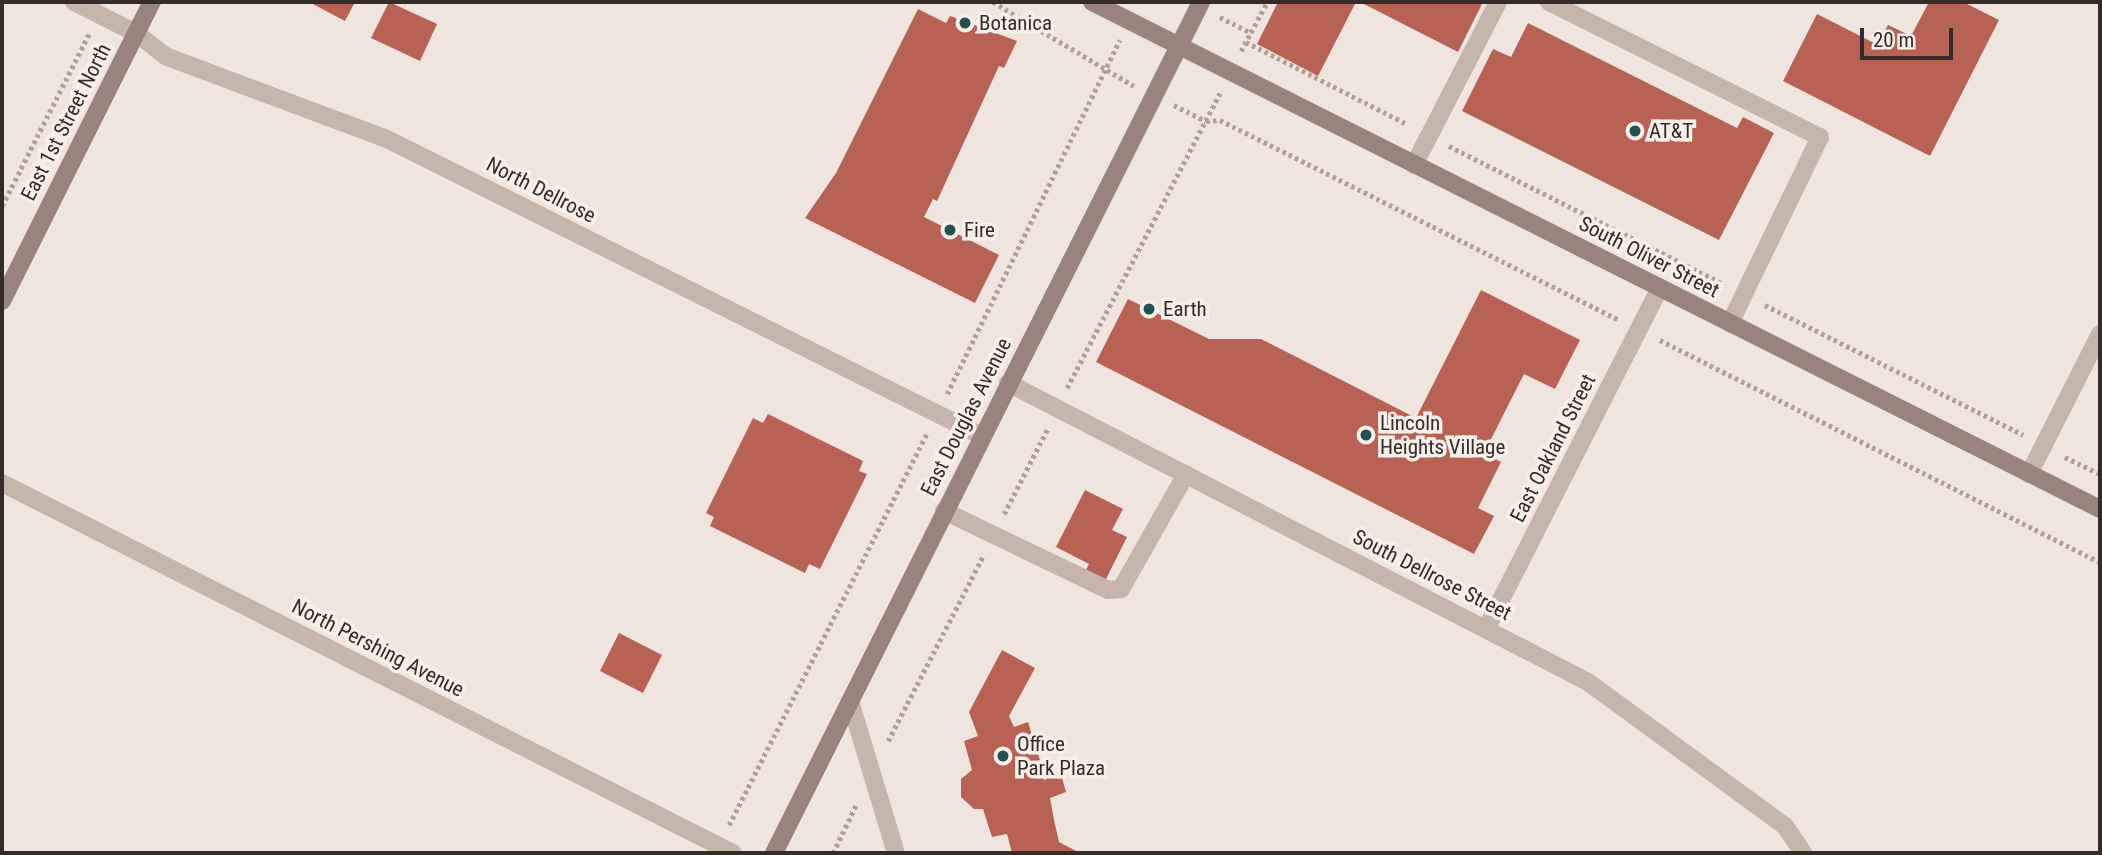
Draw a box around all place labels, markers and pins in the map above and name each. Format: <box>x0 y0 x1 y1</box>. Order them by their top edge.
place label: Botanica <box>979 10 1052 36</box>
marker: Botanica <box>957 15 973 31</box>
place label: AT&T <box>1649 118 1693 144</box>
marker: AT&T <box>1627 123 1643 139</box>
place label: Fire <box>964 217 995 243</box>
marker: Fire <box>942 222 958 238</box>
place label: Earth <box>1163 296 1207 322</box>
marker: Earth <box>1141 301 1157 317</box>
place label: Lincoln Heights Village <box>1380 410 1505 460</box>
marker: Lincoln Heights Village <box>1358 427 1374 443</box>
place label: Office Park Plaza <box>1017 731 1105 781</box>
marker: Office Park Plaza <box>995 748 1011 764</box>

